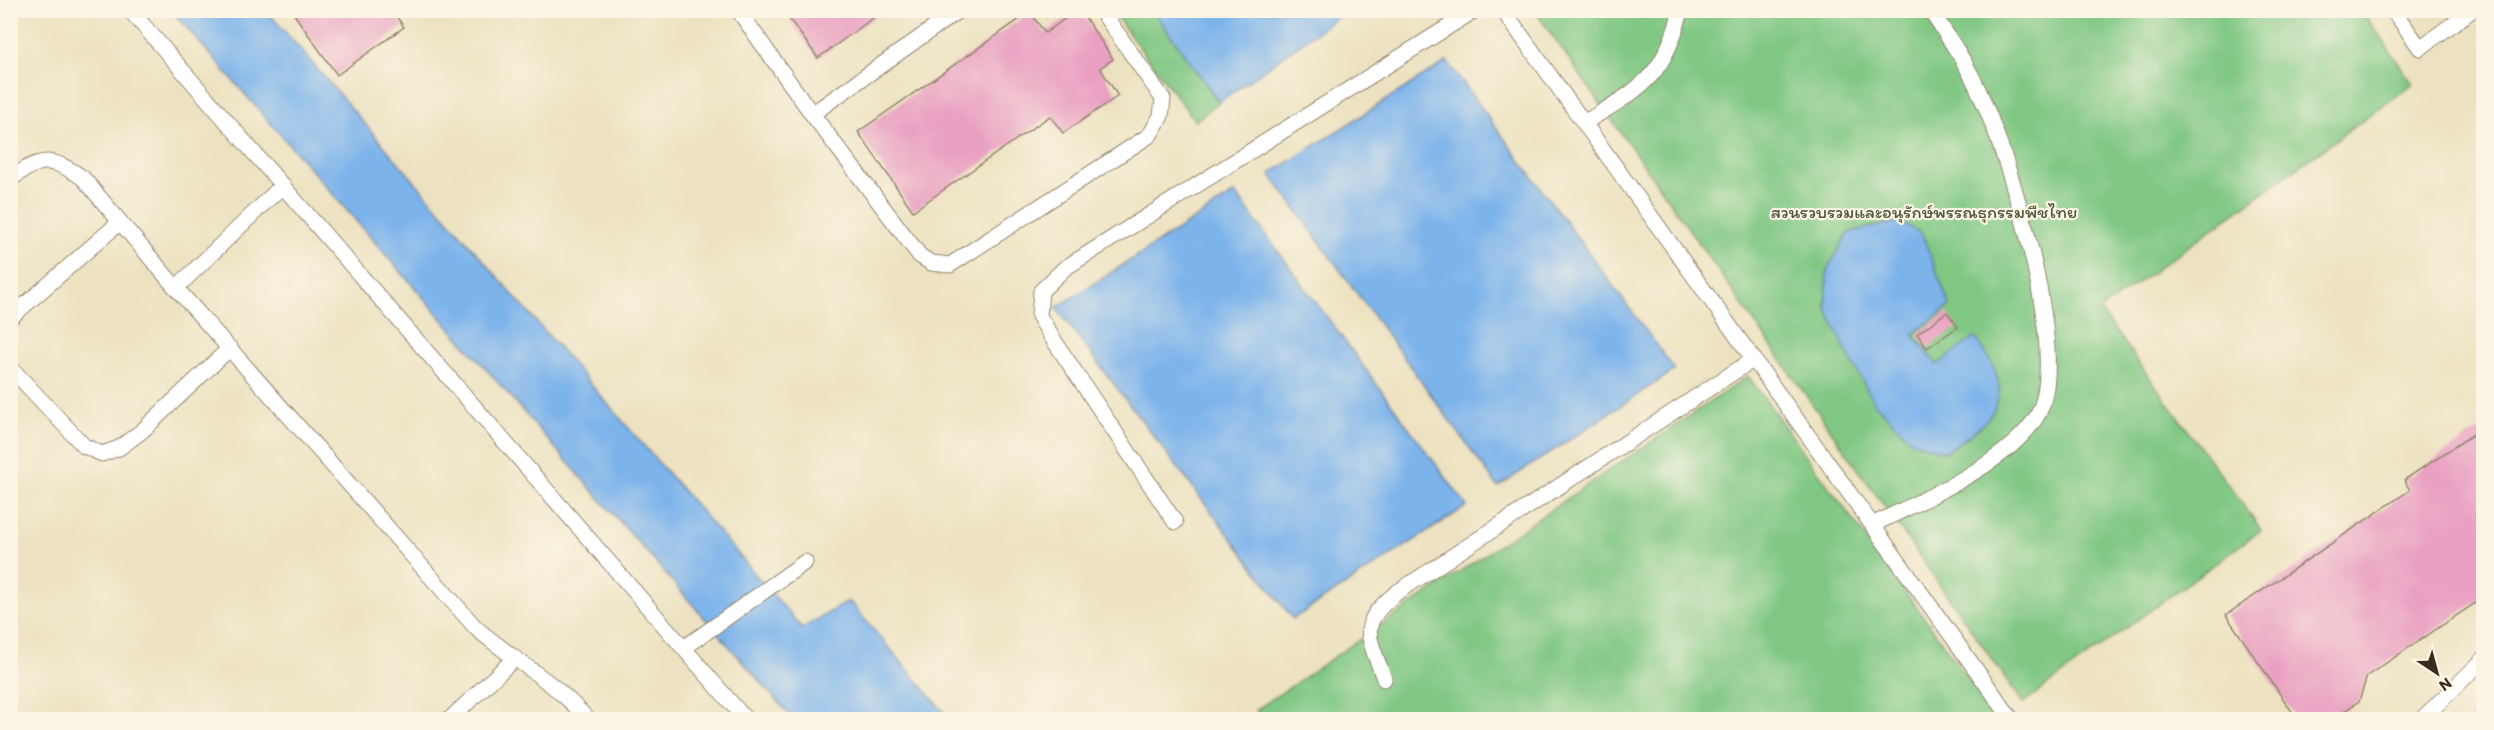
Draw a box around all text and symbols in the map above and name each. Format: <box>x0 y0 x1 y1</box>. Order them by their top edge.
park label: สวนรวบรวมและอนุรักษ์พรรณธุกรรมพืชไทย <box>1771 201 2077 223</box>
north arrow <box>2407 643 2467 703</box>
text: N <box>2436 674 2455 696</box>

